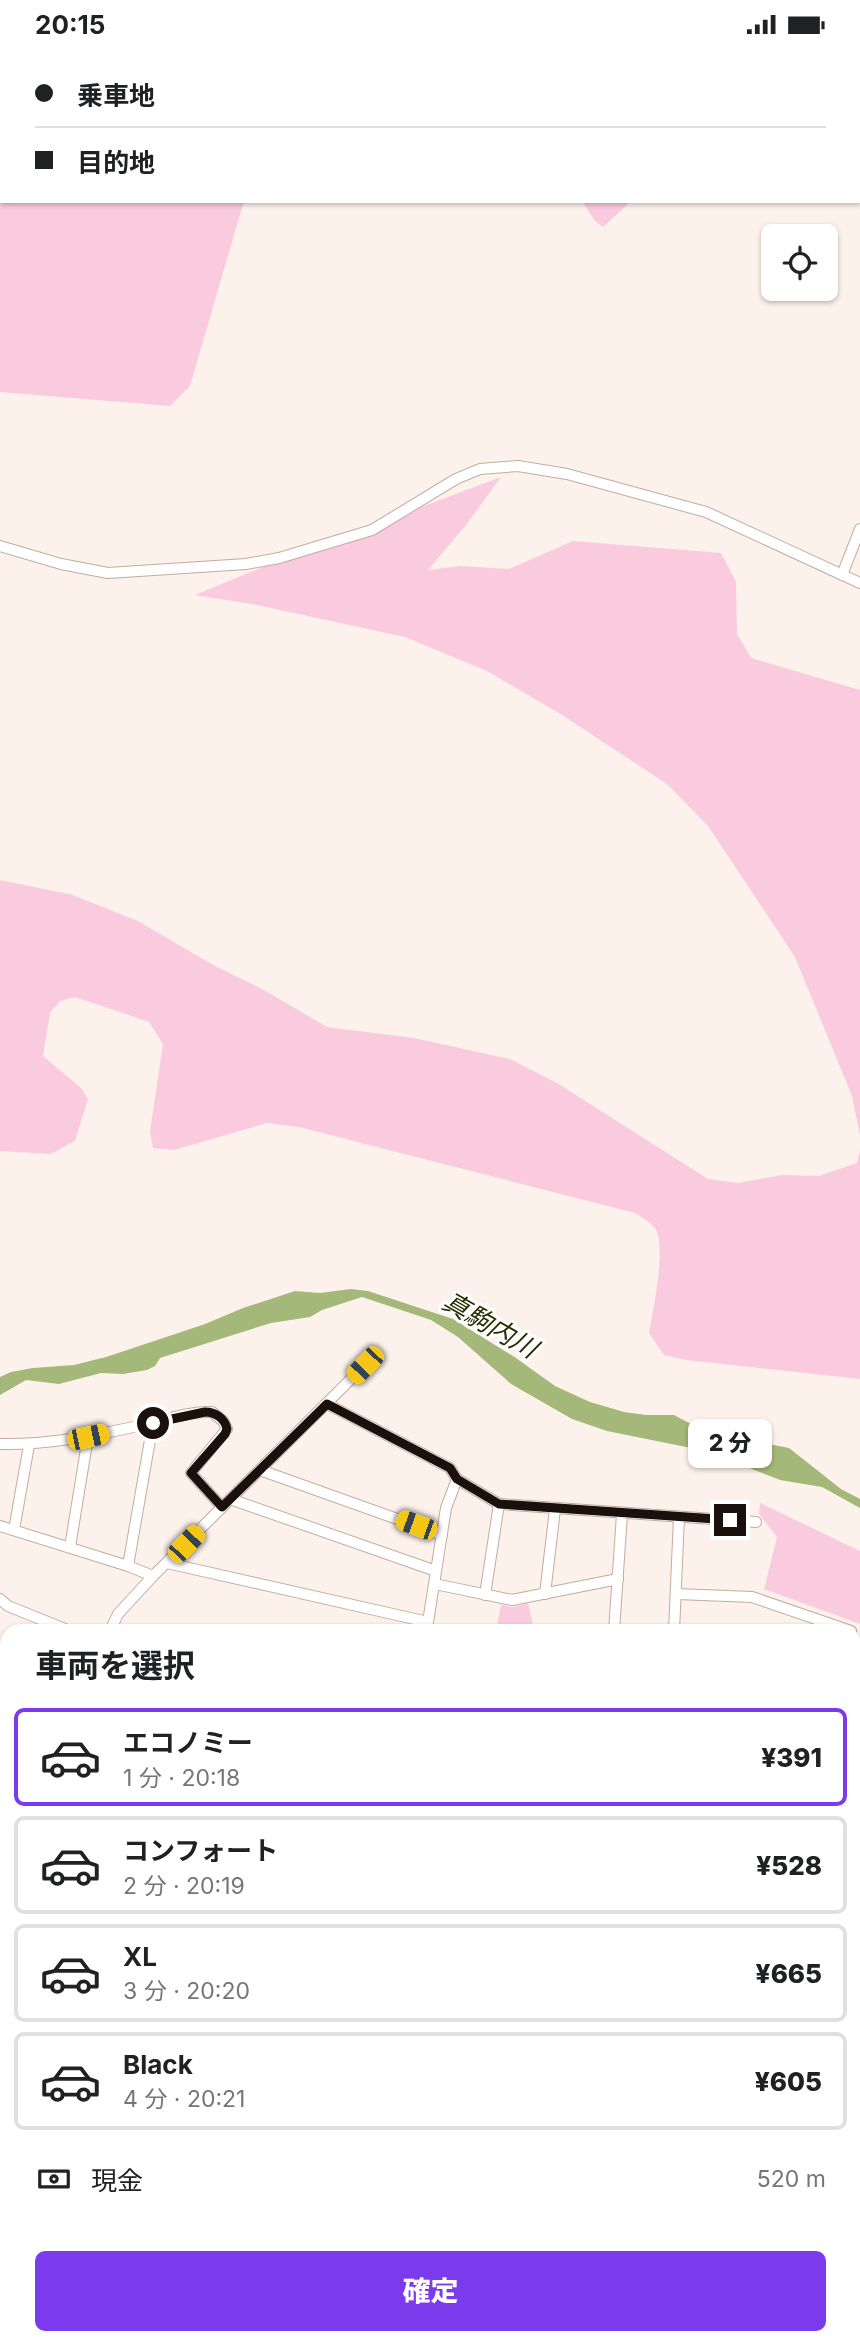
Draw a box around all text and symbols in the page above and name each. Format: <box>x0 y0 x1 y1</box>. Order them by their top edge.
text: 20:15 <box>35 9 105 40</box>
text: 乗車地 <box>77 80 155 111</box>
text: 目的地 <box>77 147 155 178</box>
map controls <box>761 224 838 301</box>
button: locate <box>761 224 838 301</box>
water label: 真駒内川 <box>437 1285 546 1365</box>
car <box>343 1343 388 1387</box>
route start <box>137 1407 169 1439</box>
callout: 2 分 <box>688 1419 772 1467</box>
car <box>66 1422 111 1452</box>
text: 2 分 <box>709 1429 751 1457</box>
route end <box>714 1504 746 1536</box>
car <box>393 1508 440 1542</box>
car <box>164 1522 209 1566</box>
text: 車両を選択 <box>35 1646 195 1685</box>
icon: car <box>39 1726 102 1789</box>
text: エコノミー <box>123 1727 253 1758</box>
text: ¥391 <box>761 1742 822 1773</box>
text: 1 分 · 20:18 <box>123 1764 240 1792</box>
icon: car <box>39 1834 102 1897</box>
text: コンフォート <box>123 1835 278 1866</box>
text: ¥528 <box>756 1850 822 1881</box>
text: 2 分 · 20:19 <box>123 1872 245 1900</box>
text: XL <box>123 1941 157 1972</box>
icon: car <box>39 1942 102 2005</box>
text: ¥665 <box>756 1958 822 1989</box>
text: 3 分 · 20:20 <box>123 1977 250 2005</box>
text: Black <box>123 2049 193 2080</box>
icon: car <box>39 2050 102 2113</box>
text: ¥605 <box>755 2066 822 2097</box>
text: 4 分 · 20:21 <box>123 2085 245 2113</box>
icon: cash <box>35 2160 73 2198</box>
text: 現金 <box>91 2165 143 2196</box>
text: 520 m <box>757 2165 826 2193</box>
button: 確定 <box>35 2251 826 2331</box>

